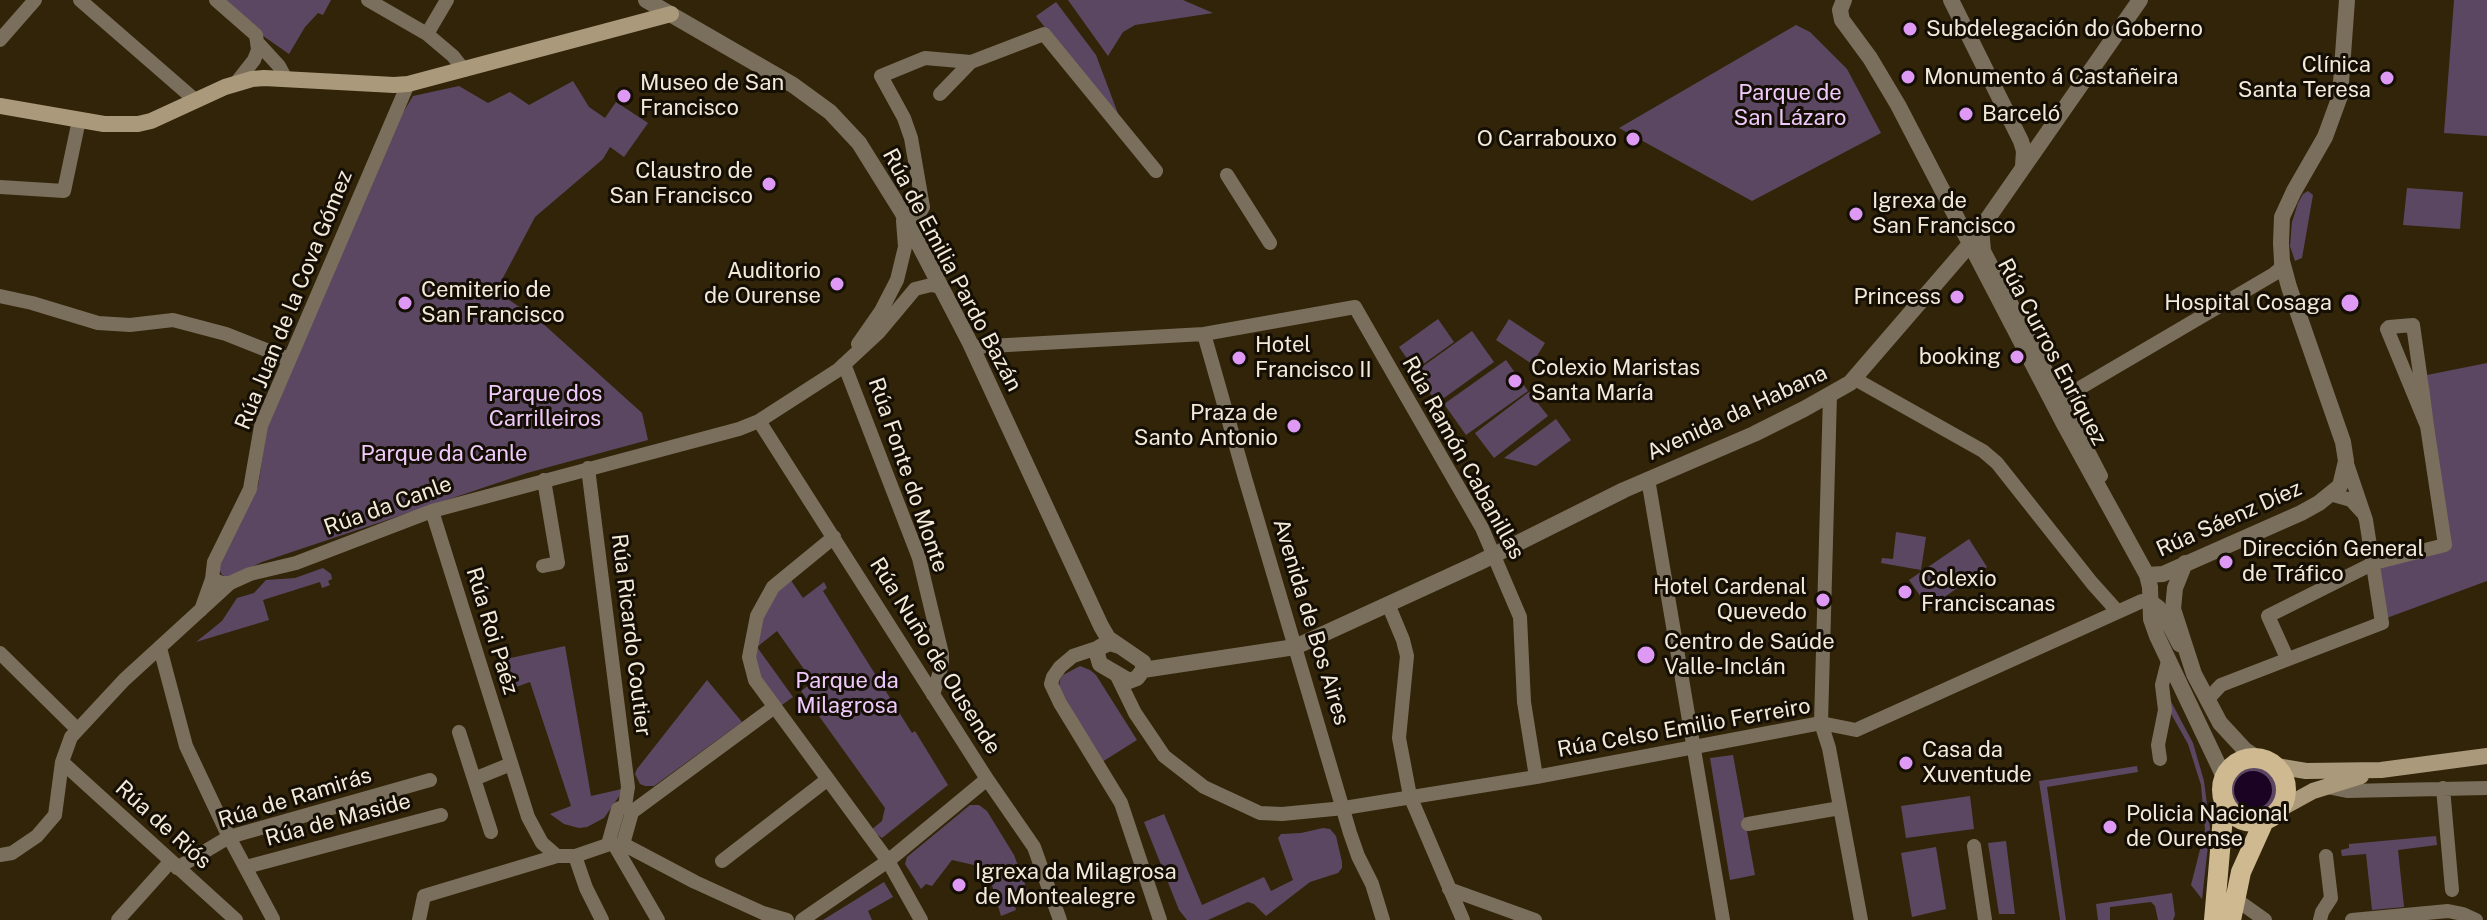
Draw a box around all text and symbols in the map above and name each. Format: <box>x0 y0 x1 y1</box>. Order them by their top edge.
place label: Subdelegación do Goberno <box>1926 16 2203 42</box>
marker: Subdelegación do Goberno <box>1901 20 1919 38</box>
place label: Clínica Santa Teresa <box>2238 52 2371 104</box>
place label: Monumento á Castañeira <box>1924 64 2178 90</box>
marker: Monumento á Castañeira <box>1899 68 1917 86</box>
marker: Clínica Santa Teresa <box>2378 69 2396 87</box>
place label: Museo de San Francisco <box>640 70 784 122</box>
park label: Parque de San Lázaro <box>1733 80 1847 132</box>
marker: Museo de San Francisco <box>615 87 633 105</box>
place label: Barceló <box>1982 101 2060 127</box>
marker: Barceló <box>1957 105 1975 123</box>
place label: O Carrabouxo <box>1477 126 1617 152</box>
marker: O Carrabouxo <box>1624 130 1642 148</box>
street label: Rúa de Emilia Pardo Bazán <box>877 144 1027 396</box>
place label: Claustro de San Francisco <box>609 158 753 210</box>
street label: Rúa Juan de la Cova Gómez <box>230 166 358 434</box>
marker: Claustro de San Francisco <box>760 175 778 193</box>
place label: Igrexa de San Francisco <box>1872 188 2016 240</box>
marker: Igrexa de San Francisco <box>1847 205 1865 223</box>
street label: Rúa Curros Enríquez <box>1992 254 2112 450</box>
place label: Auditorio de Ourense <box>704 258 821 310</box>
marker: Auditorio de Ourense <box>828 275 846 293</box>
place label: Cemiterio de San Francisco <box>421 277 565 328</box>
place label: Princess <box>1854 284 1941 310</box>
marker: Princess <box>1948 288 1966 306</box>
place label: Hospital Cosaga <box>2164 290 2332 316</box>
marker: Hospital Cosaga <box>2339 292 2361 314</box>
marker: Cemiterio de San Francisco <box>396 294 414 312</box>
place label: Hotel Francisco II <box>1255 332 1372 384</box>
place label: booking <box>1919 344 2001 370</box>
marker: booking <box>2008 348 2026 366</box>
marker: Hotel Francisco II <box>1230 349 1248 367</box>
street label: Rúa Ramón Cabanillas <box>1396 352 1530 564</box>
place label: Colexio Maristas Santa María <box>1531 355 1700 406</box>
street label: Avenida da Habana <box>1643 360 1831 466</box>
marker: Colexio Maristas Santa María <box>1506 372 1524 390</box>
street label: Rúa Fonte do Monte <box>862 374 954 576</box>
park label: Parque dos Carrilleiros <box>488 381 602 432</box>
place label: Praza de Santo Antonio <box>1134 400 1278 452</box>
marker: Praza de Santo Antonio <box>1285 417 1303 435</box>
park label: Parque da Canle <box>360 441 528 467</box>
street label: Rúa da Canle <box>321 471 455 541</box>
street label: Rúa Sáenz Díez <box>2152 475 2306 563</box>
street label: Avenida de Bos Aires <box>1267 516 1355 728</box>
street label: Rúa Ricardo Coutier <box>605 532 657 738</box>
place label: Dirección General de Tráfico <box>2242 536 2424 588</box>
street label: Rúa Nuño de Ousende <box>864 553 1006 759</box>
marker: Dirección General de Tráfico <box>2217 553 2235 571</box>
street label: Rúa Roi Paéz <box>460 564 524 698</box>
place label: Colexio Franciscanas <box>1921 566 2055 618</box>
place label: Hotel Cardenal Quevedo <box>1653 574 1807 626</box>
marker: Colexio Franciscanas <box>1896 583 1914 601</box>
marker: Hotel Cardenal Quevedo <box>1814 591 1832 609</box>
place label: Centro de Saúde Valle-Inclán <box>1664 629 1835 680</box>
marker: Centro de Saúde Valle-Inclán <box>1635 644 1657 666</box>
park label: Parque da Milagrosa <box>795 668 899 720</box>
street label: Rúa Celso Emilio Ferreiro <box>1555 693 1813 763</box>
place label: Casa da Xuventude <box>1922 737 2032 788</box>
marker: Casa da Xuventude <box>1897 754 1915 772</box>
street label: Rúa de Ramirás <box>215 762 375 834</box>
street label: Rúa de Riós <box>110 775 216 875</box>
street label: Rúa de Maside <box>262 788 414 852</box>
place label: Policia Nacional de Ourense <box>2126 801 2289 852</box>
marker: Policia Nacional de Ourense <box>2101 818 2119 836</box>
place label: Igrexa da Milagrosa de Montealegre <box>975 859 1177 910</box>
marker: Igrexa da Milagrosa de Montealegre <box>950 876 968 894</box>

